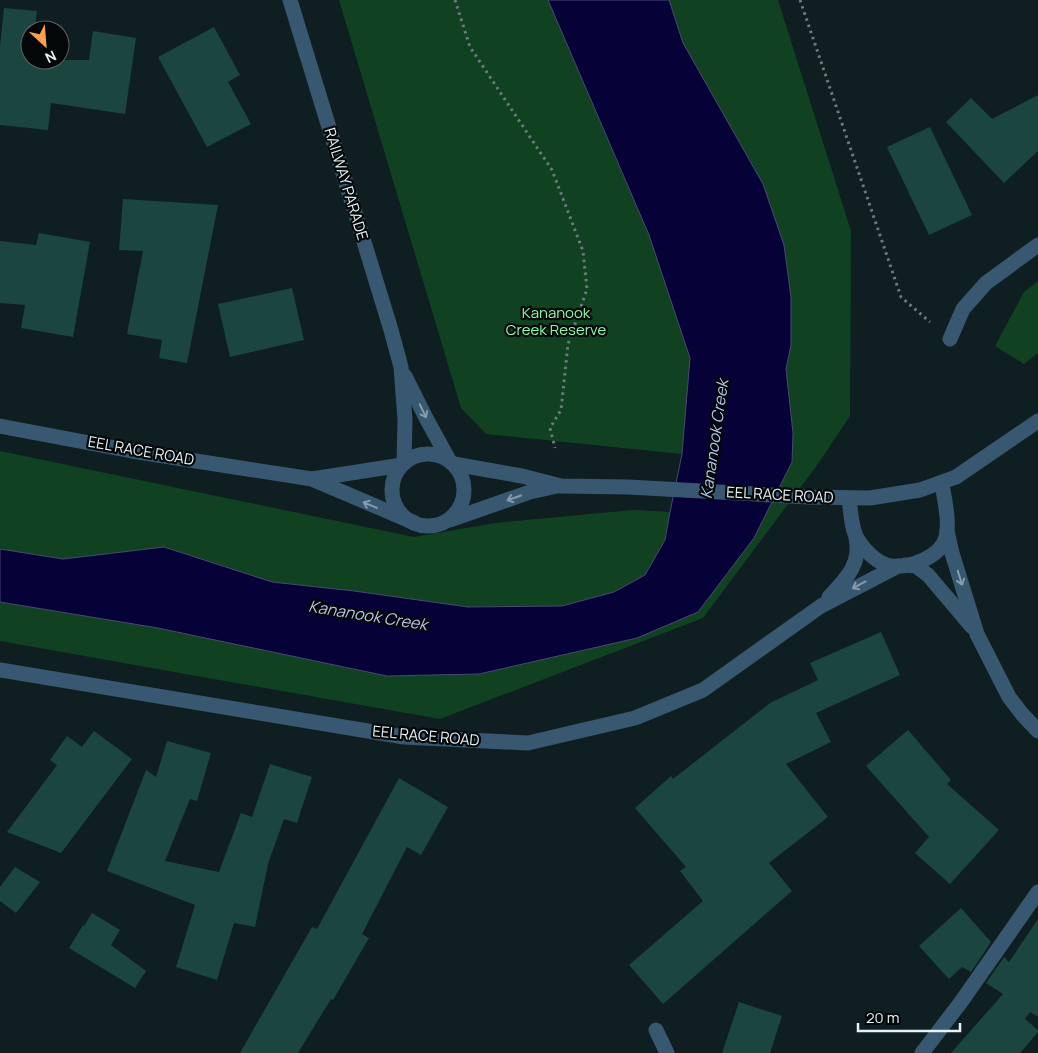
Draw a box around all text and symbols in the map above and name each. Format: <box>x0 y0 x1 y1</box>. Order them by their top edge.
north arrow <box>20 20 70 70</box>
text: N <box>42 46 60 68</box>
street label: RAILWAY PARADE <box>319 125 374 243</box>
park label: Kananook Creek Reserve <box>506 302 606 340</box>
water label: Kananook Creek <box>695 376 734 500</box>
one-way arrow <box>418 403 428 418</box>
street label: EEL RACE ROAD <box>86 431 196 470</box>
street label: EEL RACE ROAD <box>726 481 834 508</box>
one-way arrow <box>506 494 522 503</box>
one-way arrow <box>363 499 378 509</box>
one-way arrow <box>956 570 965 585</box>
one-way arrow <box>853 581 867 591</box>
water label: Kananook Creek <box>307 595 431 636</box>
street label: EEL RACE ROAD <box>372 720 481 751</box>
scale bar <box>858 1000 960 1032</box>
text: 20 m <box>866 1007 899 1028</box>

